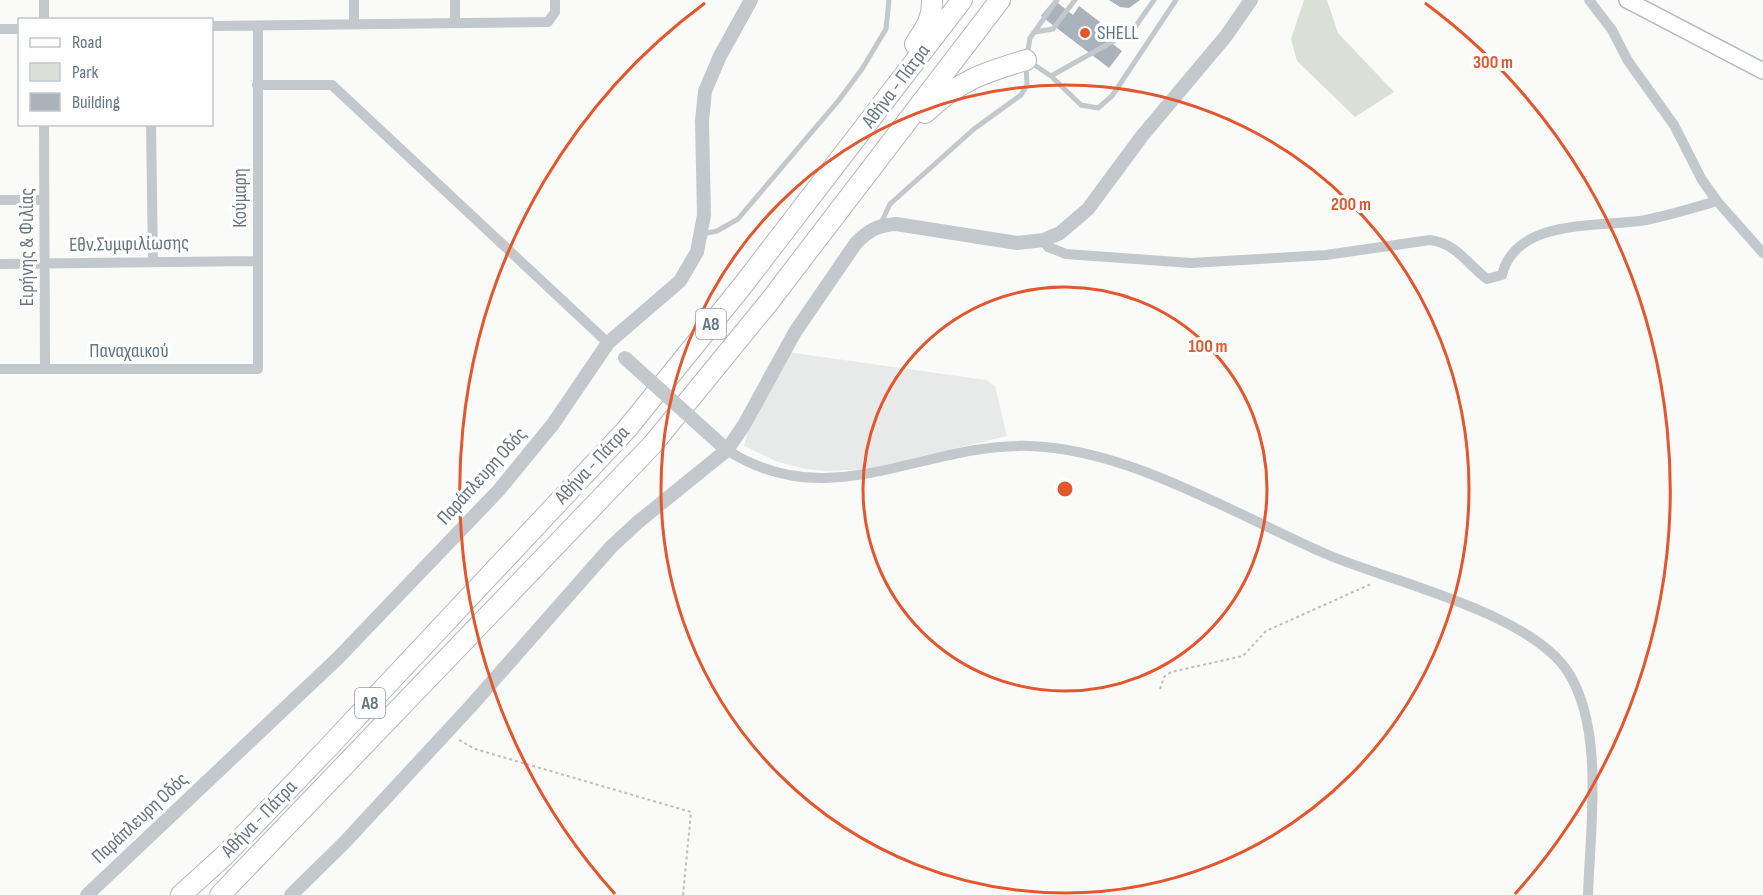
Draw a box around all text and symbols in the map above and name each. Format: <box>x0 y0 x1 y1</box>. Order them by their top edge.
legend <box>18 18 213 126</box>
place label: SHELL <box>1097 21 1139 45</box>
marker: SHELL <box>1078 26 1092 40</box>
text: Road <box>72 32 102 53</box>
street label: Αθήνα - Πάτρα <box>856 39 936 133</box>
text: 300 m <box>1473 52 1513 73</box>
text: Park <box>72 62 98 83</box>
text: Building <box>72 92 120 113</box>
street label: Κούμαρη <box>228 168 252 228</box>
street label: Ειρήνης & Φιλίας <box>15 188 39 306</box>
text: 200 m <box>1331 194 1371 215</box>
street label: Εθν.Συμφιλίωσης <box>69 231 189 257</box>
road number: Α8 <box>696 309 726 339</box>
text: 100 m <box>1189 336 1228 357</box>
street label: Παναχαικού <box>89 339 169 363</box>
street label: Αθήνα - Πάτρα <box>549 420 635 510</box>
street label: Παράπλευρη Οδός <box>432 422 532 530</box>
centre of rings <box>1055 479 1075 499</box>
road number: Α8 <box>355 688 385 718</box>
street label: Παράπλευρη Οδός <box>87 767 193 869</box>
street label: Αθήνα - Πάτρα <box>215 775 302 863</box>

